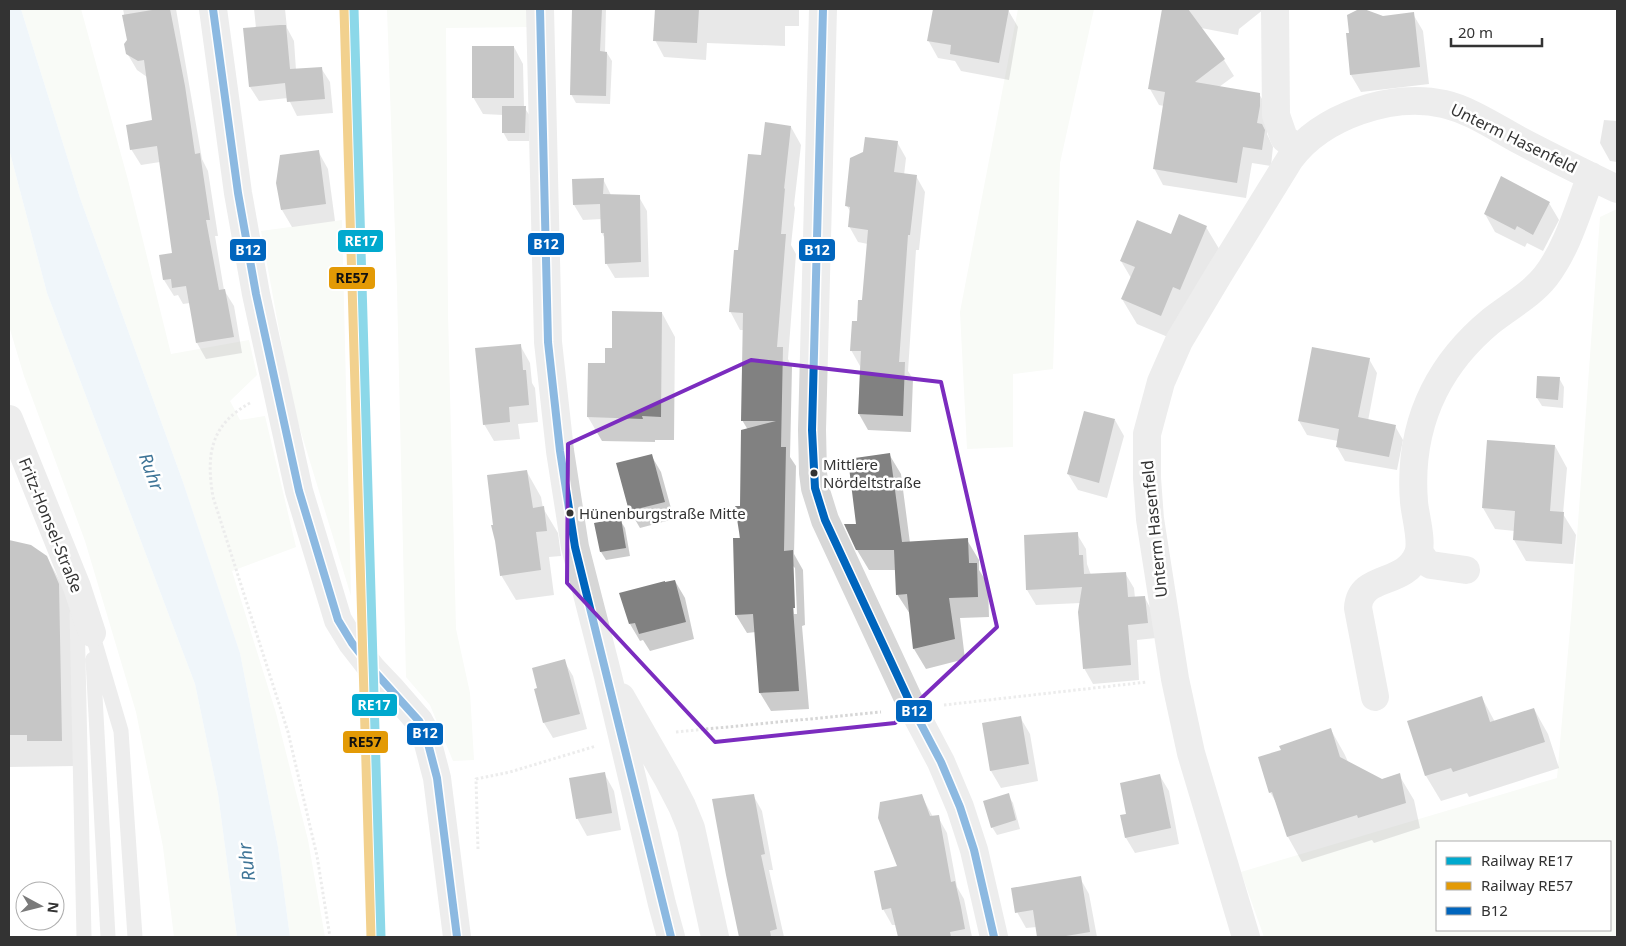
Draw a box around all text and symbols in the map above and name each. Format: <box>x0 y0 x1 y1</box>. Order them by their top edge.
scale bar <box>1451 15 1542 47</box>
text: 20 m <box>1458 22 1493 42</box>
street label: Unterm Hasenfeld <box>1447 98 1581 178</box>
line badge: RE17 <box>337 229 384 253</box>
text: RE17 <box>344 231 378 250</box>
line badge: B12 <box>527 232 565 256</box>
text: B12 <box>533 234 559 253</box>
line badge: B12 <box>229 238 267 262</box>
line badge: B12 <box>798 238 836 262</box>
text: B12 <box>235 240 261 259</box>
text: B12 <box>804 240 830 259</box>
line badge: RE57 <box>328 266 376 290</box>
text: RE57 <box>335 268 369 287</box>
water label: Ruhr <box>134 450 170 495</box>
street label: Fritz-Honsel-Straße <box>14 454 88 596</box>
place label: Mittlere Nördeltstraße <box>823 454 921 492</box>
street label: Unterm Hasenfeld <box>1136 459 1172 599</box>
marker: Mittlere Nördeltstraße <box>809 468 819 478</box>
place label: Hünenburgstraße Mitte <box>579 503 746 523</box>
marker: Hünenburgstraße Mitte <box>565 508 575 518</box>
line badge: RE17 <box>351 693 398 717</box>
text: RE17 <box>357 695 391 714</box>
line badge: B12 <box>895 699 933 723</box>
text: B12 <box>901 701 927 720</box>
line badge: B12 <box>406 722 444 746</box>
text: B12 <box>412 723 438 742</box>
line badge: RE57 <box>342 730 389 754</box>
text: RE57 <box>348 732 382 751</box>
water label: Ruhr <box>232 841 260 883</box>
legend <box>1436 841 1611 931</box>
text: Railway RE17 <box>1481 850 1573 870</box>
text: Railway RE57 <box>1481 875 1573 895</box>
north arrow <box>15 881 65 931</box>
text: B12 <box>1481 900 1508 920</box>
text: N <box>43 901 64 914</box>

